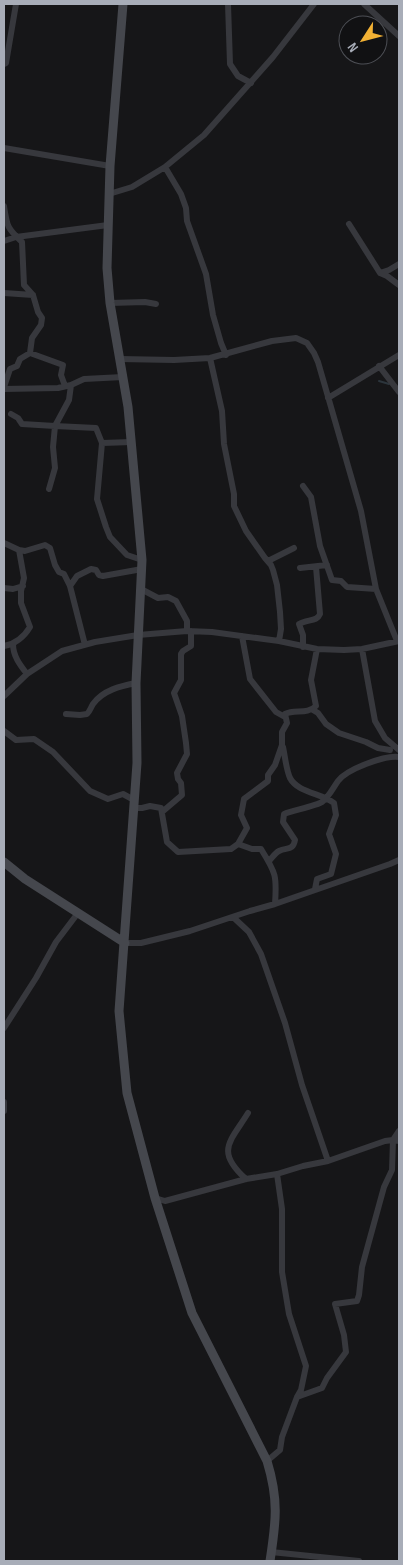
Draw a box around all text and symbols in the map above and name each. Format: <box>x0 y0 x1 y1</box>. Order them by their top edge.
north arrow <box>338 15 388 65</box>
text: N <box>344 39 362 55</box>

